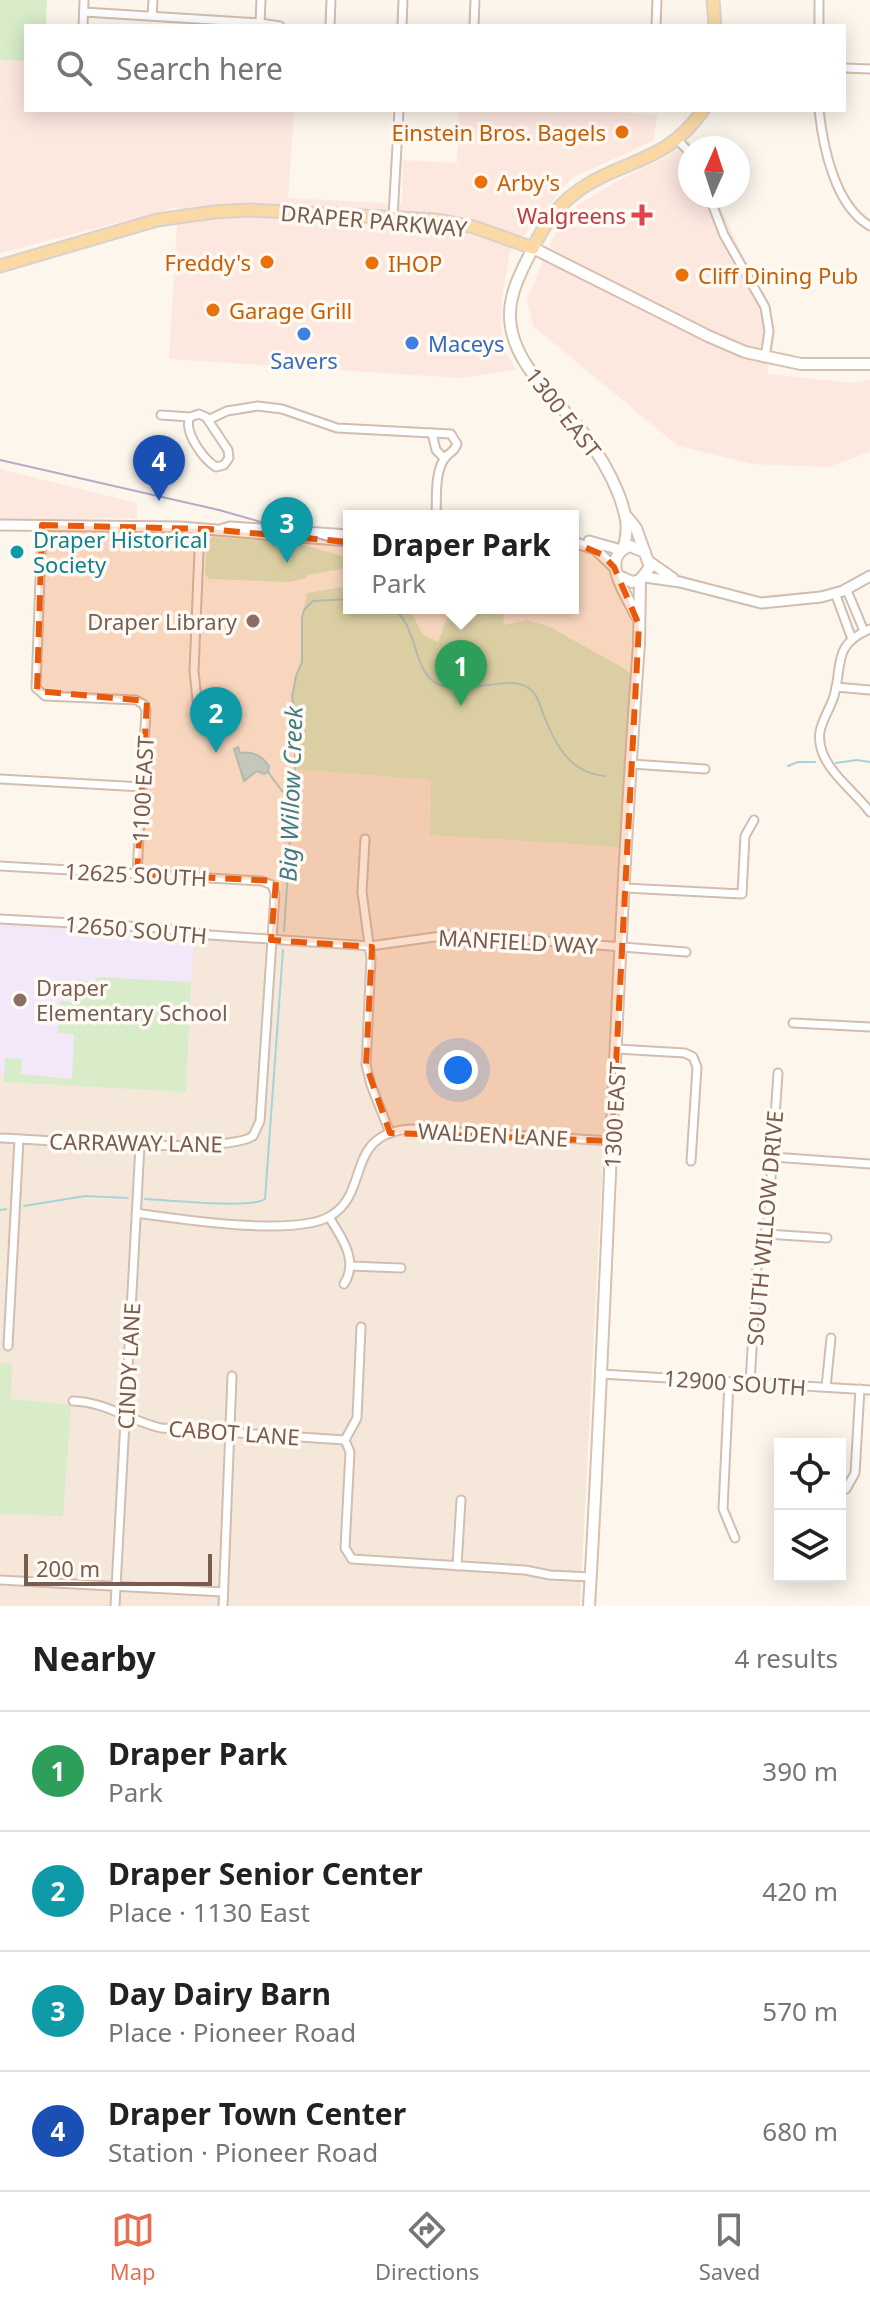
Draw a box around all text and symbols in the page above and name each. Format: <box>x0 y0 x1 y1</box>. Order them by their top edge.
search box <box>24 24 846 112</box>
icon: search <box>52 46 96 90</box>
text: Search here <box>116 48 283 89</box>
place label: Einstein Bros. Bagels <box>391 117 606 147</box>
marker: Einstein Bros. Bagels <box>613 123 631 141</box>
north arrow <box>678 136 750 208</box>
place label: Arby's <box>497 167 560 197</box>
marker: Arby's <box>472 173 490 191</box>
street label: DRAPER PARKWAY <box>280 197 469 243</box>
place label: Walgreens <box>517 200 626 230</box>
marker: Walgreens <box>633 206 651 224</box>
place label: Freddy's <box>165 247 251 277</box>
place label: IHOP <box>388 248 442 278</box>
marker: Freddy's <box>258 253 276 271</box>
marker: IHOP <box>363 254 381 272</box>
place label: Cliff Dining Pub <box>698 260 858 290</box>
marker: Cliff Dining Pub <box>673 266 691 284</box>
place label: Garage Grill <box>229 295 352 325</box>
marker: Garage Grill <box>204 301 222 319</box>
marker: Savers <box>295 325 313 343</box>
place label: Maceys <box>428 328 505 358</box>
marker: Maceys <box>403 334 421 352</box>
place label: Savers <box>270 345 338 375</box>
street label: 1300 EAST <box>519 361 609 463</box>
pin: 4 <box>133 435 185 501</box>
pin: 3 <box>261 497 313 563</box>
popup <box>343 510 579 614</box>
place label: Draper Historical Society <box>33 524 208 579</box>
text: Draper Park <box>371 524 551 565</box>
marker: Draper Historical Society <box>8 543 26 561</box>
text: Park <box>371 565 426 601</box>
place label: Draper Library <box>87 606 238 636</box>
marker: Draper Library <box>244 612 262 630</box>
pin: 1 <box>435 640 487 706</box>
pin: 2 <box>190 687 242 753</box>
water label: Big Willow Creek <box>270 705 310 882</box>
street label: 1100 EAST <box>124 735 160 843</box>
street label: 12625 SOUTH <box>64 855 208 893</box>
street label: 12650 SOUTH <box>64 908 208 950</box>
street label: MANFIELD WAY <box>437 922 599 960</box>
place label: Draper Elementary School <box>36 972 228 1027</box>
marker: Draper Elementary School <box>11 991 29 1009</box>
your location <box>438 1050 478 1090</box>
street label: 1300 EAST <box>596 1061 632 1169</box>
street label: SOUTH WILLOW DRIVE <box>739 1109 789 1347</box>
street label: WALDEN LANE <box>417 1115 569 1153</box>
street label: CARRAWAY LANE <box>49 1125 223 1159</box>
street label: CINDY LANE <box>110 1302 146 1430</box>
street label: 12900 SOUTH <box>663 1362 807 1402</box>
street label: CABOT LANE <box>167 1412 301 1452</box>
map controls <box>774 1438 846 1582</box>
button: locate <box>774 1438 846 1510</box>
button: layers <box>774 1510 846 1582</box>
scale bar <box>24 1550 212 1586</box>
text: 200 m <box>36 1553 100 1583</box>
text: Nearby <box>32 1635 156 1681</box>
text: 4 results <box>734 1640 838 1676</box>
text: Draper Park <box>108 1733 287 1774</box>
text: 1 <box>51 1753 65 1789</box>
text: 390 m <box>762 1753 838 1789</box>
text: Park <box>108 1774 163 1810</box>
text: Draper Senior Center <box>108 1853 423 1894</box>
text: 2 <box>51 1873 65 1909</box>
text: 420 m <box>762 1873 838 1909</box>
text: Place · 1130 East <box>108 1894 310 1930</box>
text: Day Dairy Barn <box>108 1973 331 2014</box>
text: 3 <box>51 1993 65 2029</box>
text: 570 m <box>762 1993 838 2029</box>
text: Place · Pioneer Road <box>108 2014 356 2050</box>
text: Draper Town Center <box>108 2093 406 2134</box>
text: 4 <box>51 2113 65 2149</box>
text: 680 m <box>762 2113 838 2149</box>
text: Station · Pioneer Road <box>108 2134 378 2170</box>
tab: Map <box>110 2208 156 2286</box>
tab: Directions <box>375 2208 479 2286</box>
tab: Saved <box>699 2208 760 2286</box>

